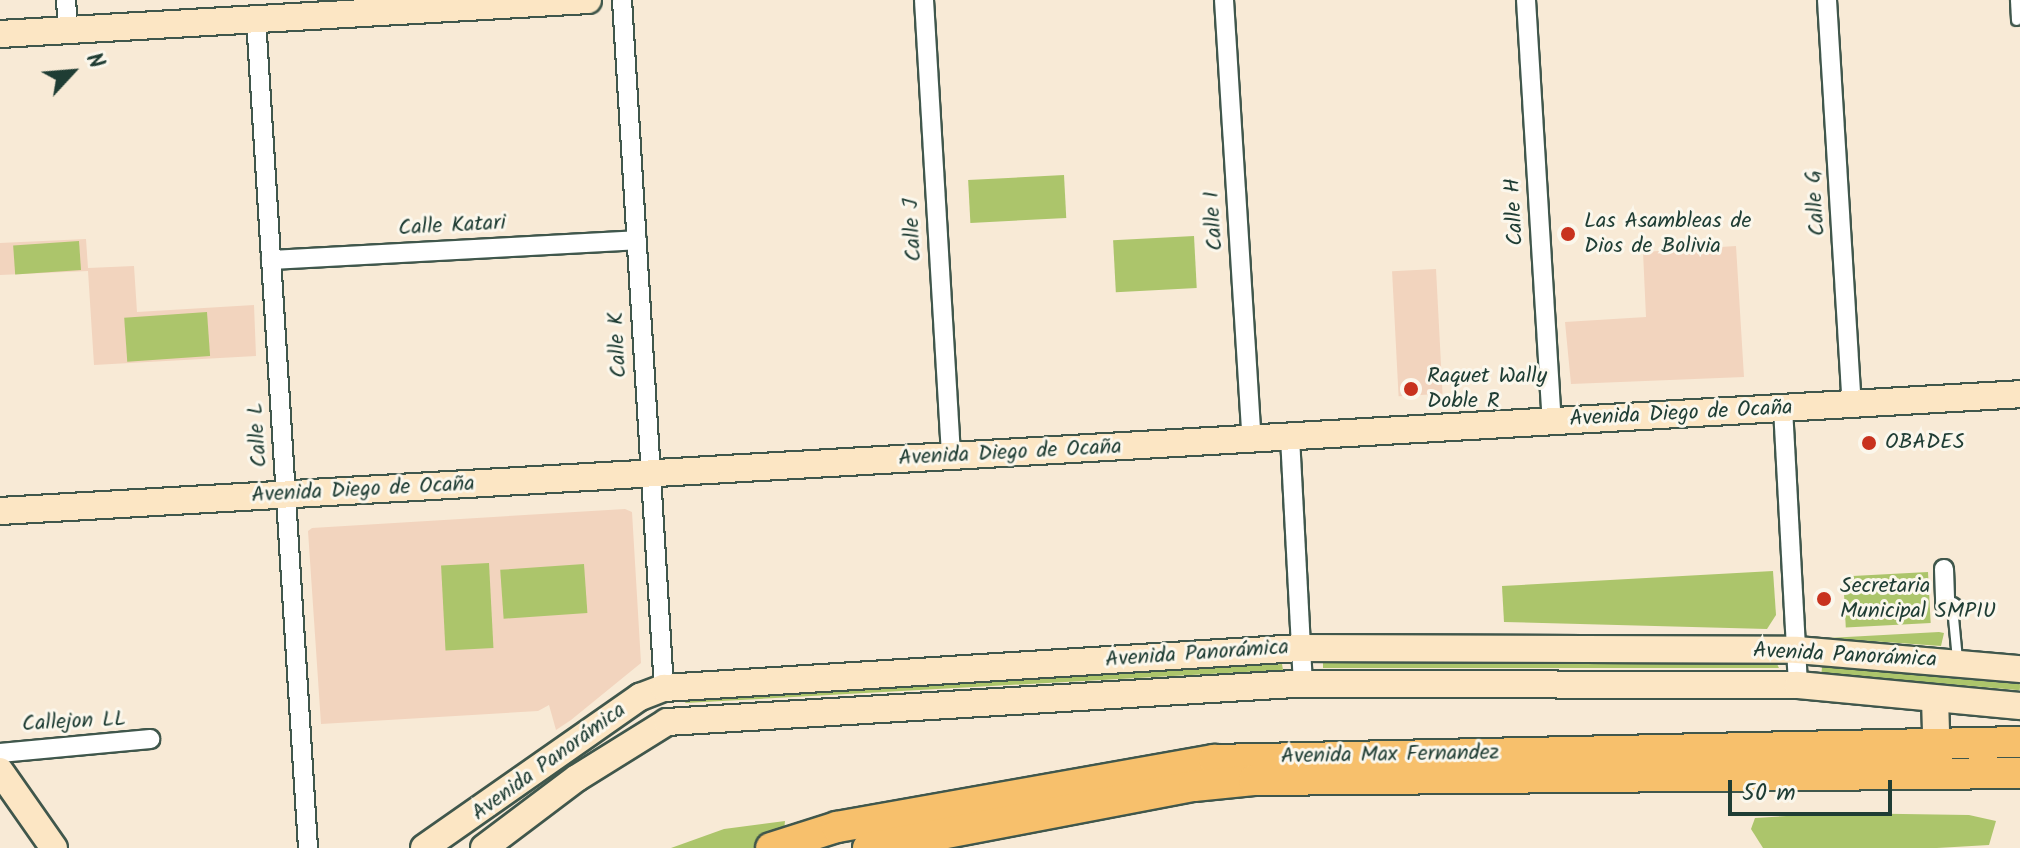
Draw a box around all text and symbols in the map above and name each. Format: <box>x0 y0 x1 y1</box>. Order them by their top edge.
north arrow <box>32 32 112 112</box>
text: N <box>75 47 113 75</box>
street label: Calle G <box>1801 169 1831 237</box>
street label: Calle H <box>1500 177 1530 247</box>
street label: Calle I <box>1199 190 1229 252</box>
street label: Calle J <box>898 198 928 262</box>
place label: Las Asambleas de Dios de Bolivia <box>1584 208 1751 260</box>
street label: Calle Katari <box>398 210 506 242</box>
marker: Las Asambleas de Dios de Bolivia <box>1559 225 1577 243</box>
street label: Calle K <box>603 311 633 379</box>
place label: Raquet Wally Doble R <box>1427 363 1547 414</box>
marker: Raquet Wally Doble R <box>1402 380 1420 398</box>
street label: Avenida Diego de Ocaña <box>1569 395 1793 433</box>
street label: Calle L <box>243 402 273 468</box>
place label: OBADES <box>1885 430 1965 456</box>
street label: Avenida Diego de Ocaña <box>898 434 1122 472</box>
marker: OBADES <box>1860 434 1878 452</box>
street label: Avenida Diego de Ocaña <box>251 471 475 509</box>
place label: Secretaria Municipal SMPIU <box>1840 573 1996 624</box>
marker: Secretaria Municipal SMPIU <box>1815 590 1833 608</box>
street label: Avenida Panorámica <box>1104 634 1290 674</box>
street label: Avenida Panorámica <box>1752 638 1938 674</box>
street label: Avenida Panorámica <box>467 697 631 827</box>
street label: Callejon LL <box>21 706 127 738</box>
street label: Avenida Max Fernandez <box>1281 740 1499 770</box>
scale bar <box>1732 764 1896 814</box>
text: 50 m <box>1742 774 1796 813</box>

